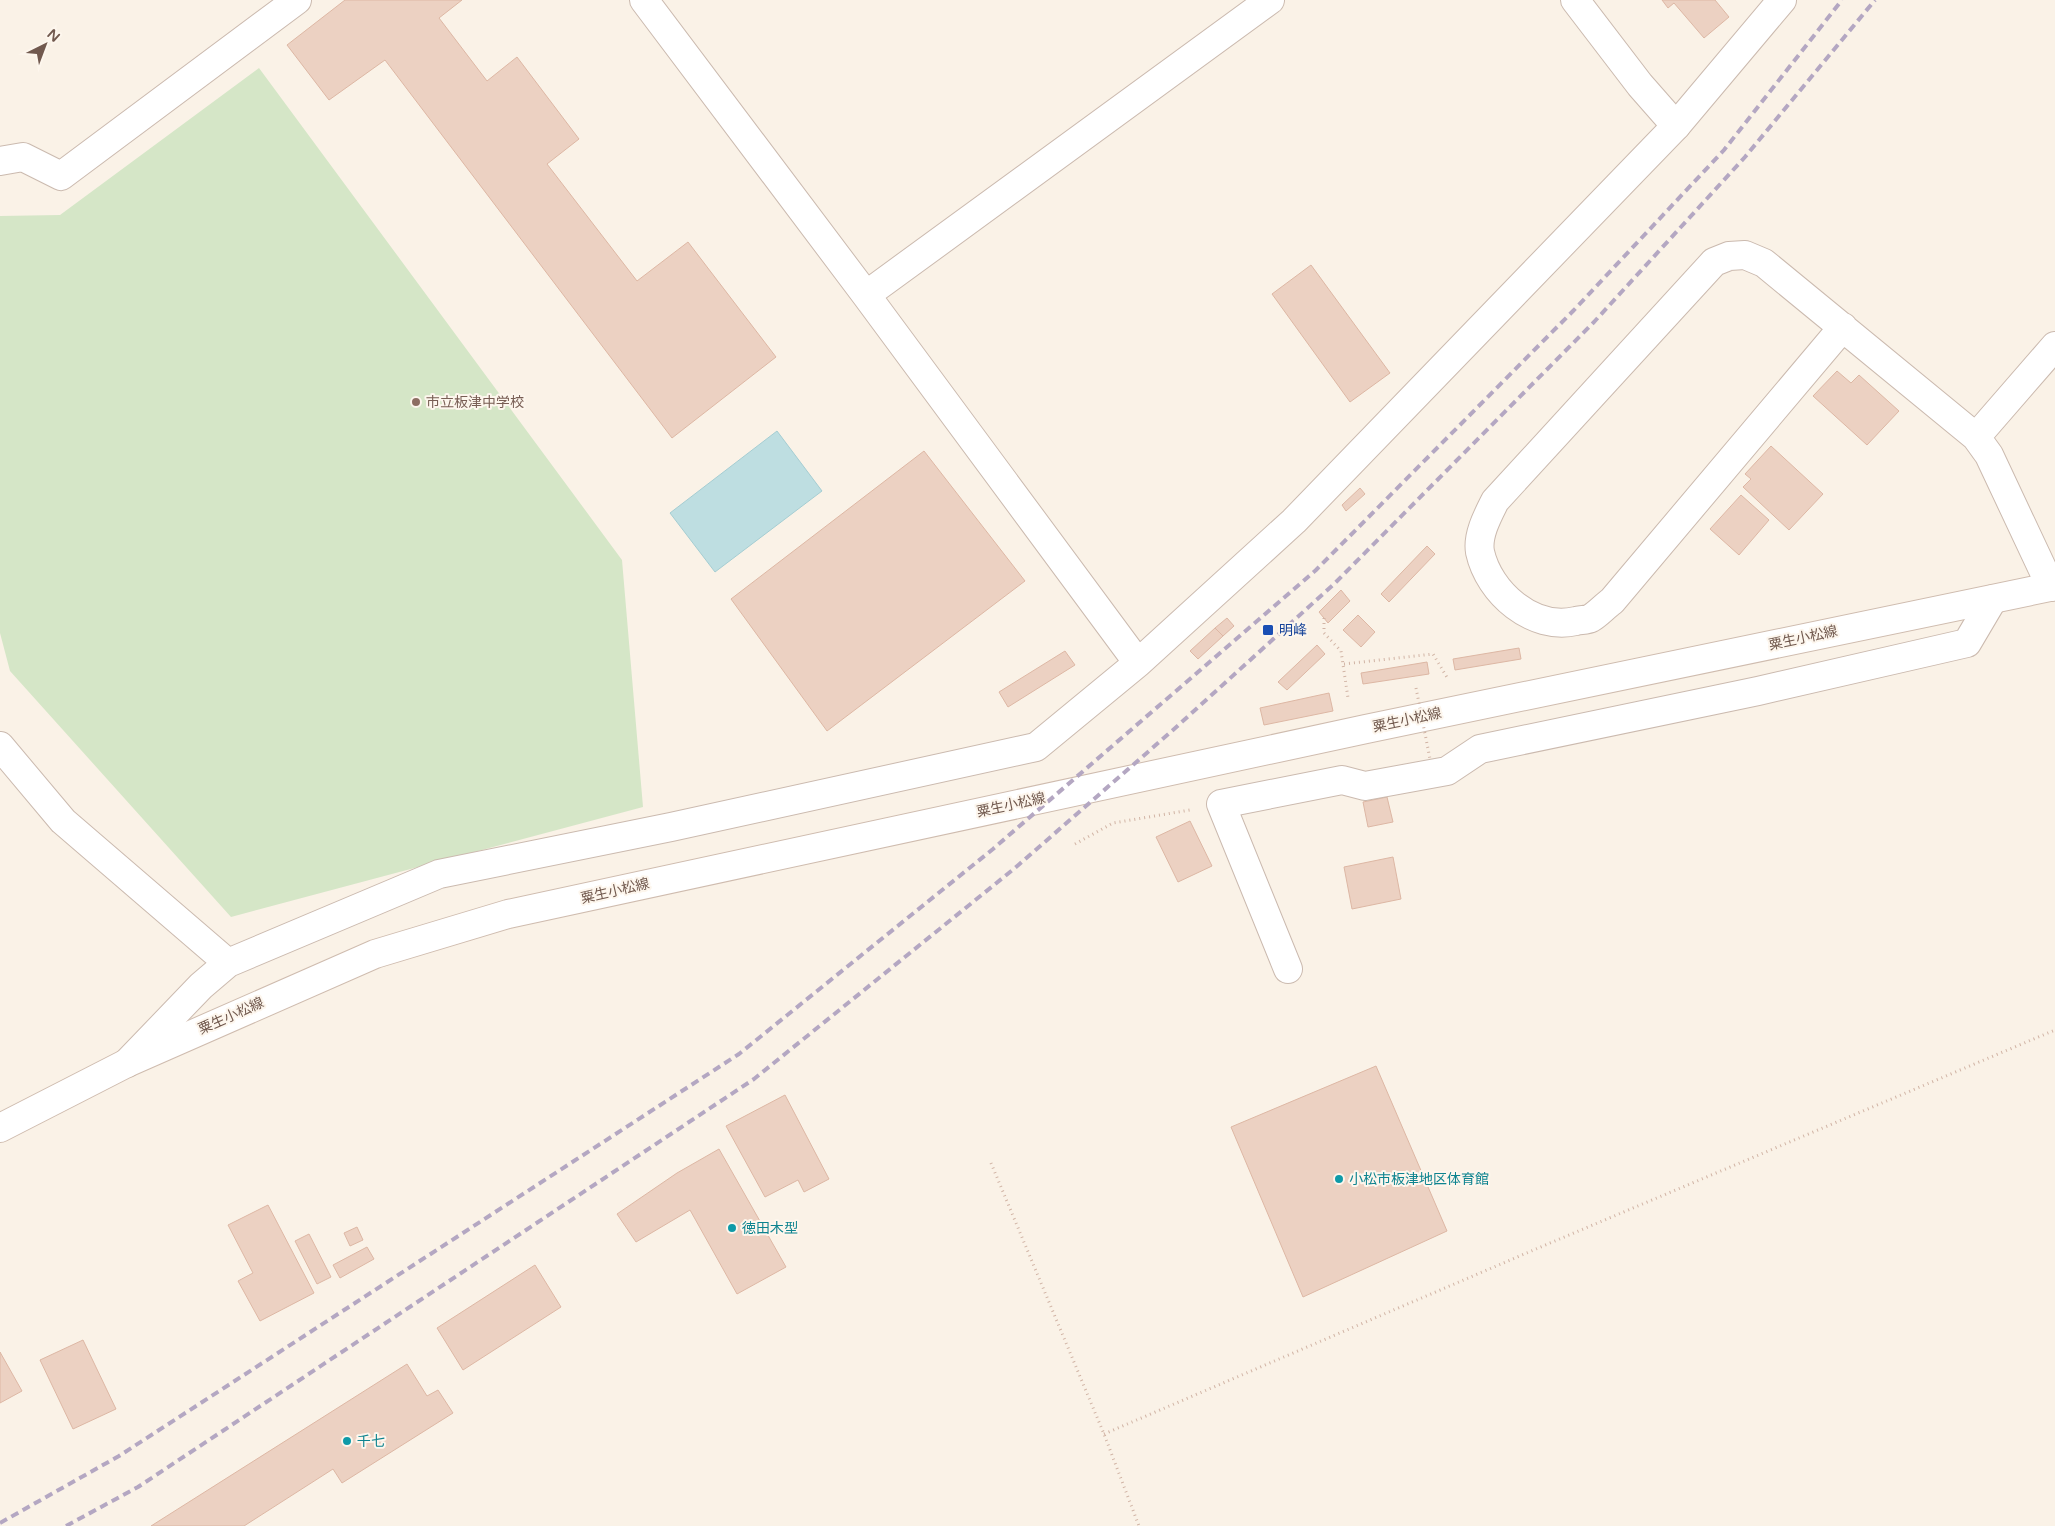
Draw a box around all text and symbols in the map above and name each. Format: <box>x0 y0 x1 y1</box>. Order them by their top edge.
north arrow <box>20 20 70 70</box>
text: N <box>43 26 63 46</box>
place label: 市立板津中学校 <box>426 394 524 411</box>
marker: 市立板津中学校 <box>410 396 422 408</box>
place label: 明峰 <box>1279 622 1307 639</box>
street label: 粟生小松線 <box>1767 622 1839 654</box>
marker: 明峰 <box>1261 623 1275 637</box>
street label: 粟生小松線 <box>1371 704 1443 736</box>
street label: 粟生小松線 <box>975 789 1047 821</box>
street label: 粟生小松線 <box>579 875 651 907</box>
street label: 粟生小松線 <box>196 994 266 1038</box>
place label: 小松市板津地区体育館 <box>1349 1171 1489 1188</box>
marker: 小松市板津地区体育館 <box>1333 1173 1345 1185</box>
place label: 徳田木型 <box>742 1220 798 1237</box>
marker: 徳田木型 <box>726 1222 738 1234</box>
place label: 千七 <box>357 1433 385 1450</box>
marker: 千七 <box>341 1435 353 1447</box>

